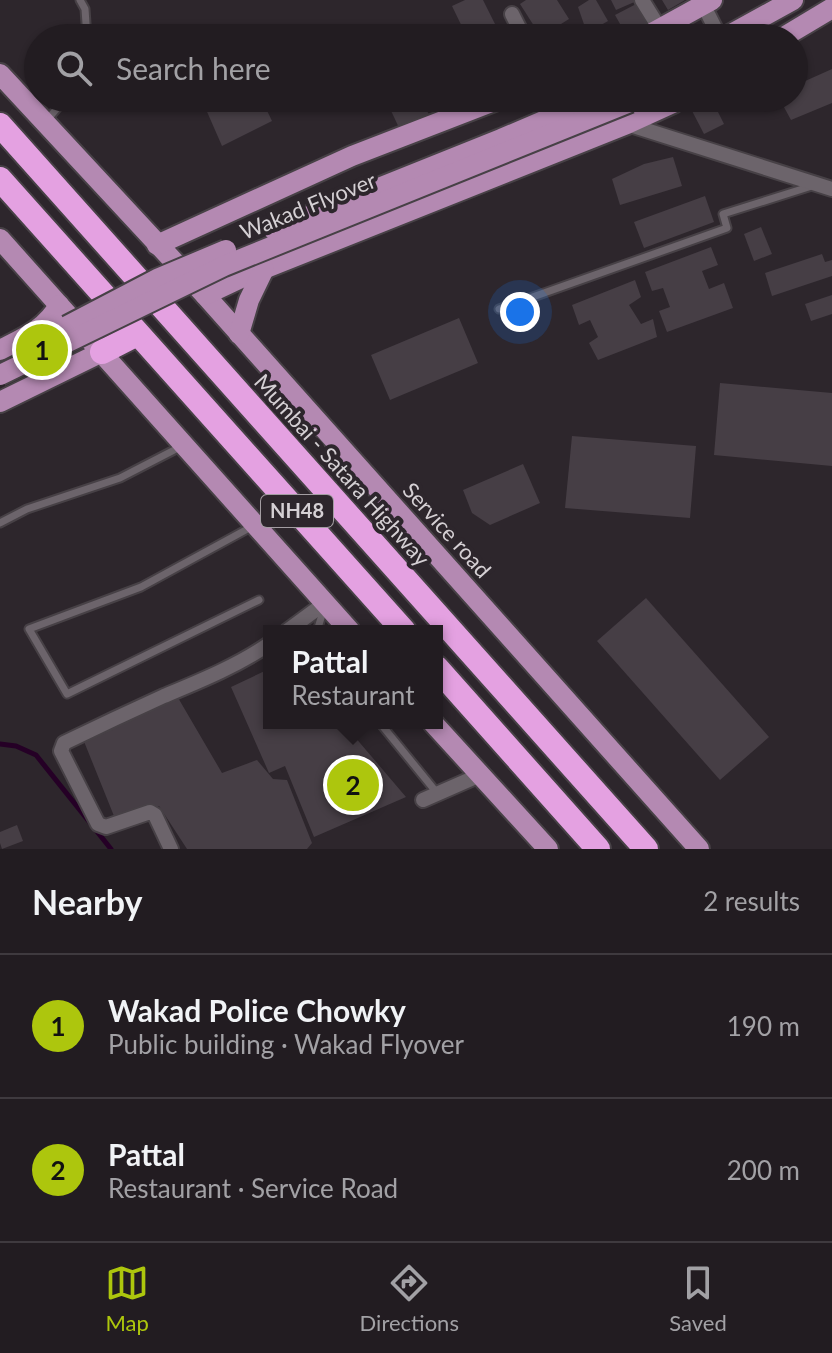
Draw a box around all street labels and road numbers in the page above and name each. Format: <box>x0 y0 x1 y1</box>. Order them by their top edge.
street label: Wakad Flyover <box>236 166 380 245</box>
street label: Mumbai - Satara Highway <box>249 368 436 572</box>
street label: Service road <box>398 476 497 583</box>
road number: NH48 <box>261 495 333 527</box>

